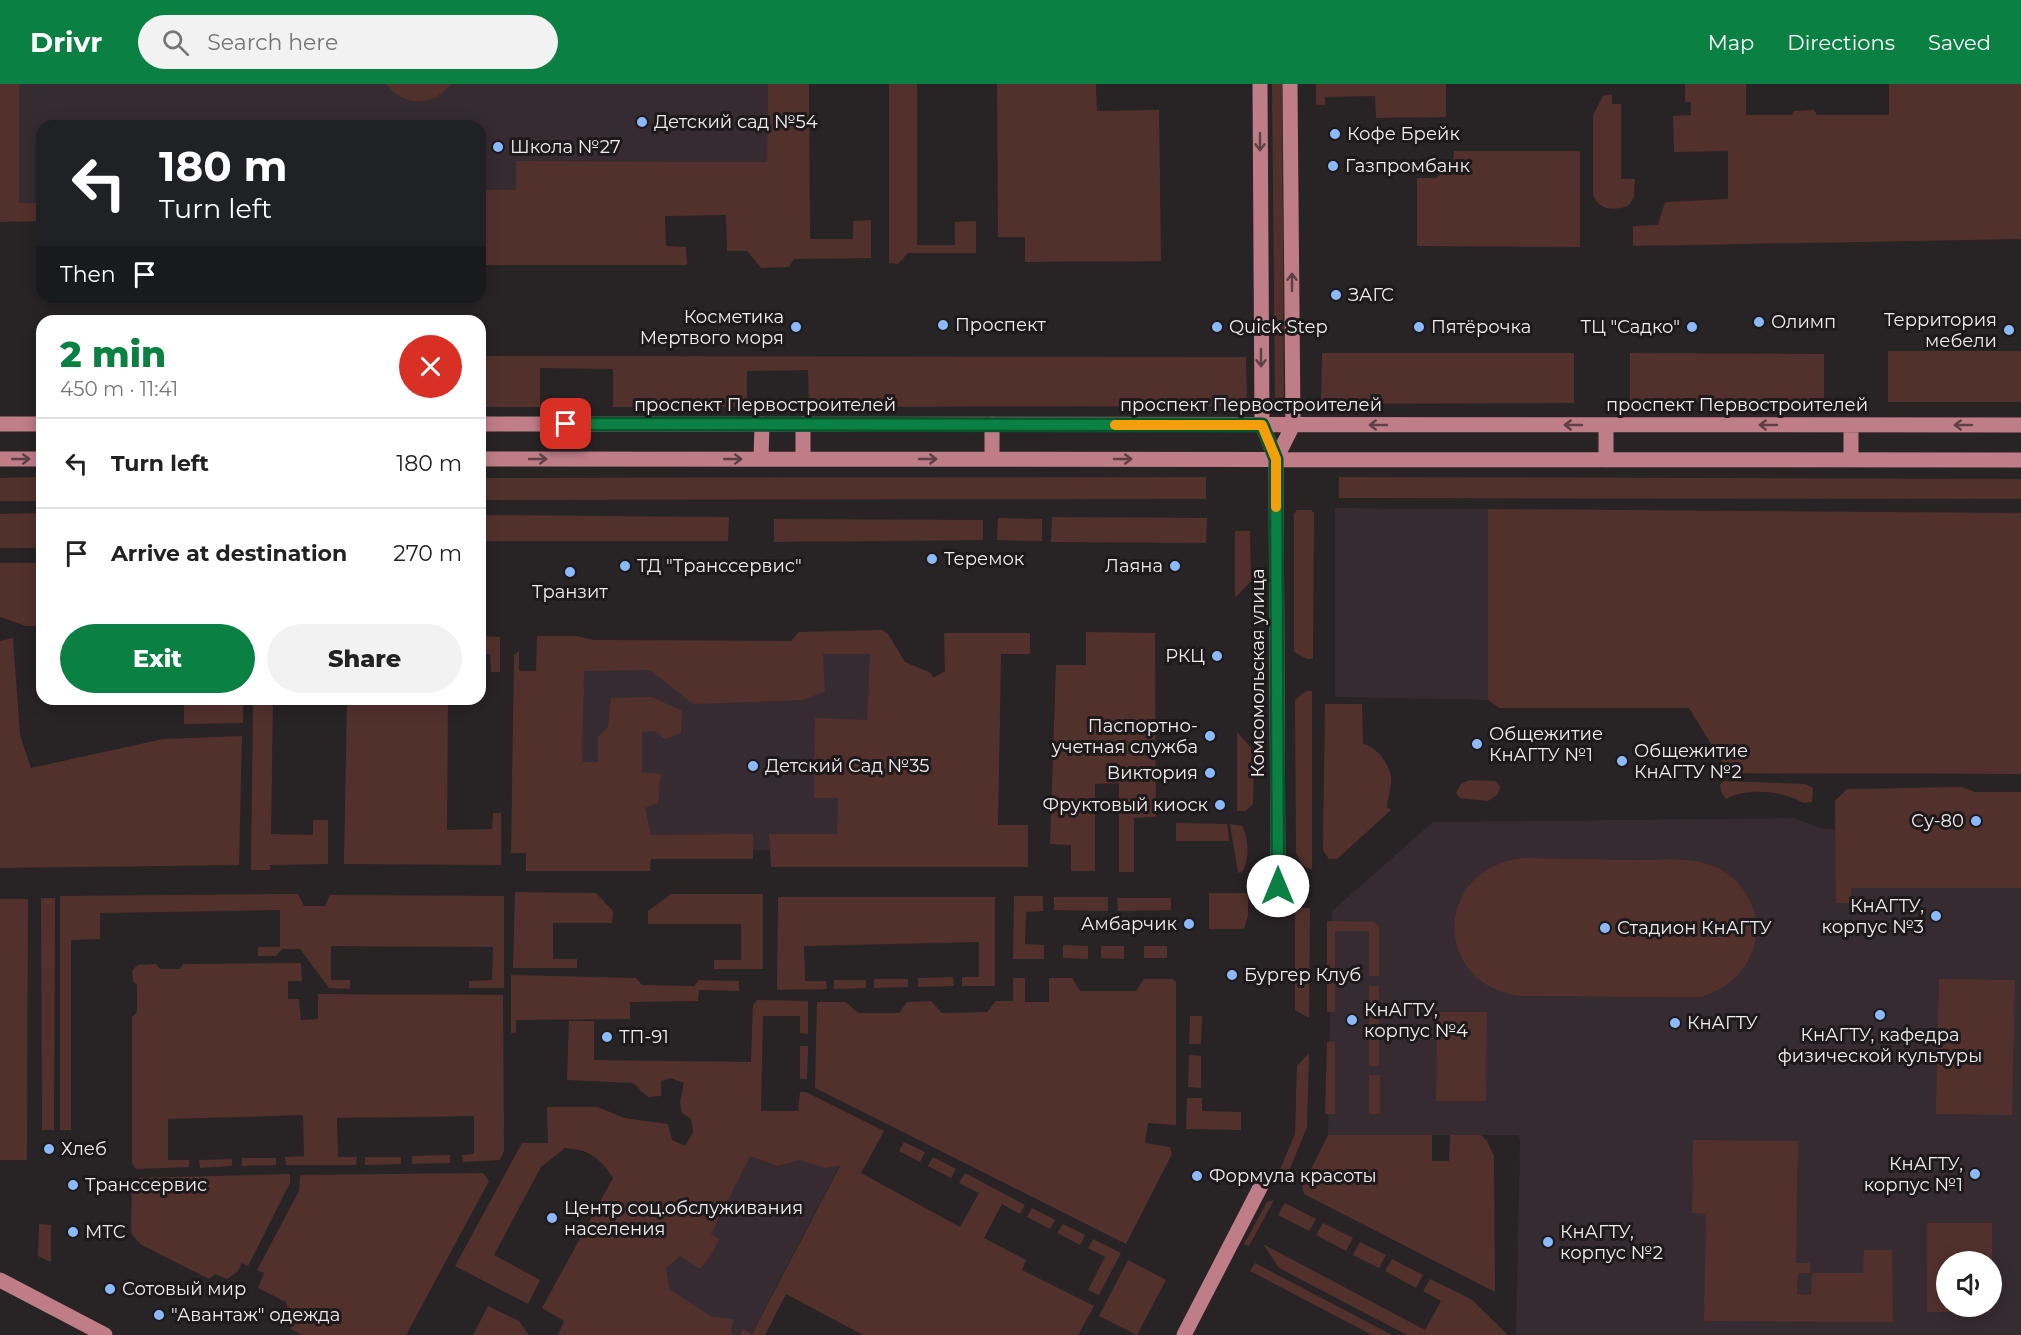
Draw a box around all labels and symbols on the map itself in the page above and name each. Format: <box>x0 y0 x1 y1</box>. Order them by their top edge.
place label: Детский сад №54 <box>654 111 818 133</box>
marker: Детский сад №54 <box>635 115 649 129</box>
place label: Кофе Брейк <box>1347 123 1460 145</box>
marker: Кофе Брейк <box>1328 127 1342 141</box>
one-way arrow <box>1254 132 1266 152</box>
place label: Школа №27 <box>510 136 621 158</box>
marker: Школа №27 <box>491 140 505 154</box>
place label: Газпромбанк <box>1345 155 1470 177</box>
marker: Газпромбанк <box>1326 159 1340 173</box>
one-way arrow <box>1286 273 1298 293</box>
place label: ЗАГС <box>1348 284 1394 306</box>
marker: ЗАГС <box>1329 288 1343 302</box>
place label: Косметика Мертвого моря <box>640 306 784 349</box>
place label: Территория мебели <box>1884 309 1997 352</box>
place label: Олимп <box>1771 311 1836 333</box>
place label: Проспект <box>955 314 1046 336</box>
marker: Олимп <box>1752 315 1766 329</box>
place label: Quick Step <box>1229 316 1328 338</box>
place label: Пятёрочка <box>1431 316 1531 338</box>
place label: ТЦ "Садко" <box>1580 316 1680 338</box>
marker: Проспект <box>936 318 950 332</box>
marker: Косметика Мертвого моря <box>789 320 803 334</box>
marker: Quick Step <box>1210 320 1224 334</box>
marker: Пятёрочка <box>1412 320 1426 334</box>
marker: ТЦ "Садко" <box>1685 320 1699 334</box>
marker: Территория мебели <box>2002 323 2016 337</box>
one-way arrow <box>1255 348 1267 368</box>
street label: проспект Первостроителей <box>634 394 896 416</box>
street label: проспект Первостроителей <box>1120 394 1382 416</box>
street label: проспект Первостроителей <box>1606 394 1868 416</box>
pin <box>540 398 591 449</box>
one-way arrow <box>1368 419 1388 431</box>
one-way arrow <box>1563 419 1583 431</box>
one-way arrow <box>1758 419 1778 431</box>
one-way arrow <box>1953 419 1973 431</box>
one-way arrow <box>11 453 30 465</box>
one-way arrow <box>528 453 548 465</box>
one-way arrow <box>723 453 743 465</box>
one-way arrow <box>918 453 938 465</box>
one-way arrow <box>1113 453 1133 465</box>
place label: Теремок <box>944 548 1025 570</box>
marker: Теремок <box>925 552 939 566</box>
place label: ТД "Транссервис" <box>637 555 802 577</box>
place label: Лаяна <box>1105 555 1163 577</box>
marker: ТД "Транссервис" <box>618 559 632 573</box>
marker: Лаяна <box>1168 559 1182 573</box>
marker: Транзит <box>563 565 577 579</box>
street label: Комсомольская улица <box>1247 568 1269 778</box>
place label: Транзит <box>532 581 608 603</box>
place label: РКЦ <box>1165 645 1205 667</box>
marker: РКЦ <box>1210 649 1224 663</box>
place label: Паспортно- учетная служба <box>1051 715 1198 758</box>
place label: Общежитие КнАГТУ №1 <box>1489 723 1603 766</box>
marker: Паспортно- учетная служба <box>1203 729 1217 743</box>
marker: Общежитие КнАГТУ №1 <box>1470 737 1484 751</box>
place label: Общежитие КнАГТУ №2 <box>1634 740 1748 783</box>
marker: Общежитие КнАГТУ №2 <box>1615 754 1629 768</box>
place label: Детский Сад №35 <box>765 755 929 777</box>
marker: Детский Сад №35 <box>746 759 760 773</box>
place label: Виктория <box>1107 762 1198 784</box>
marker: Виктория <box>1203 766 1217 780</box>
place label: Фруктовый киоск <box>1043 794 1209 816</box>
marker: Фруктовый киоск <box>1213 798 1227 812</box>
place label: Су-80 <box>1911 810 1964 832</box>
marker: Су-80 <box>1969 814 1983 828</box>
position arrow <box>1246 854 1310 918</box>
place label: КнАГТУ, корпус №3 <box>1822 895 1924 938</box>
marker: КнАГТУ, корпус №3 <box>1929 909 1943 923</box>
place label: Амбарчик <box>1081 913 1178 935</box>
marker: Амбарчик <box>1182 917 1196 931</box>
place label: Стадион КнАГТУ <box>1617 917 1773 939</box>
marker: Стадион КнАГТУ <box>1598 921 1612 935</box>
place label: Бургер Клуб <box>1244 964 1361 986</box>
marker: Бургер Клуб <box>1225 968 1239 982</box>
place label: КнАГТУ, корпус №4 <box>1364 999 1468 1042</box>
marker: КнАГТУ, кафедра физической культуры <box>1873 1008 1887 1022</box>
place label: КнАГТУ <box>1687 1012 1759 1034</box>
marker: КнАГТУ, корпус №4 <box>1345 1013 1359 1027</box>
marker: КнАГТУ <box>1668 1016 1682 1030</box>
place label: КнАГТУ, кафедра физической культуры <box>1778 1024 1982 1067</box>
place label: ТП-91 <box>619 1026 669 1048</box>
marker: ТП-91 <box>600 1030 614 1044</box>
place label: Хлеб <box>61 1138 107 1160</box>
marker: Хлеб <box>42 1142 56 1156</box>
place label: КнАГТУ, корпус №1 <box>1864 1153 1963 1196</box>
place label: Формула красоты <box>1209 1165 1377 1187</box>
marker: КнАГТУ, корпус №1 <box>1968 1167 1982 1181</box>
marker: Формула красоты <box>1190 1169 1204 1183</box>
place label: Транссервис <box>85 1174 207 1196</box>
marker: Транссервис <box>66 1178 80 1192</box>
place label: Центр соц.обслуживания населения <box>564 1197 803 1240</box>
marker: Центр соц.обслуживания населения <box>545 1211 559 1225</box>
place label: МТС <box>85 1221 126 1243</box>
place label: КнАГТУ, корпус №2 <box>1560 1221 1663 1264</box>
marker: МТС <box>66 1225 80 1239</box>
marker: КнАГТУ, корпус №2 <box>1541 1235 1555 1249</box>
place label: Сотовый мир <box>122 1278 246 1300</box>
marker: Сотовый мир <box>103 1282 117 1296</box>
place label: "Авантаж" одежда <box>171 1304 340 1326</box>
marker: "Авантаж" одежда <box>152 1308 166 1322</box>

